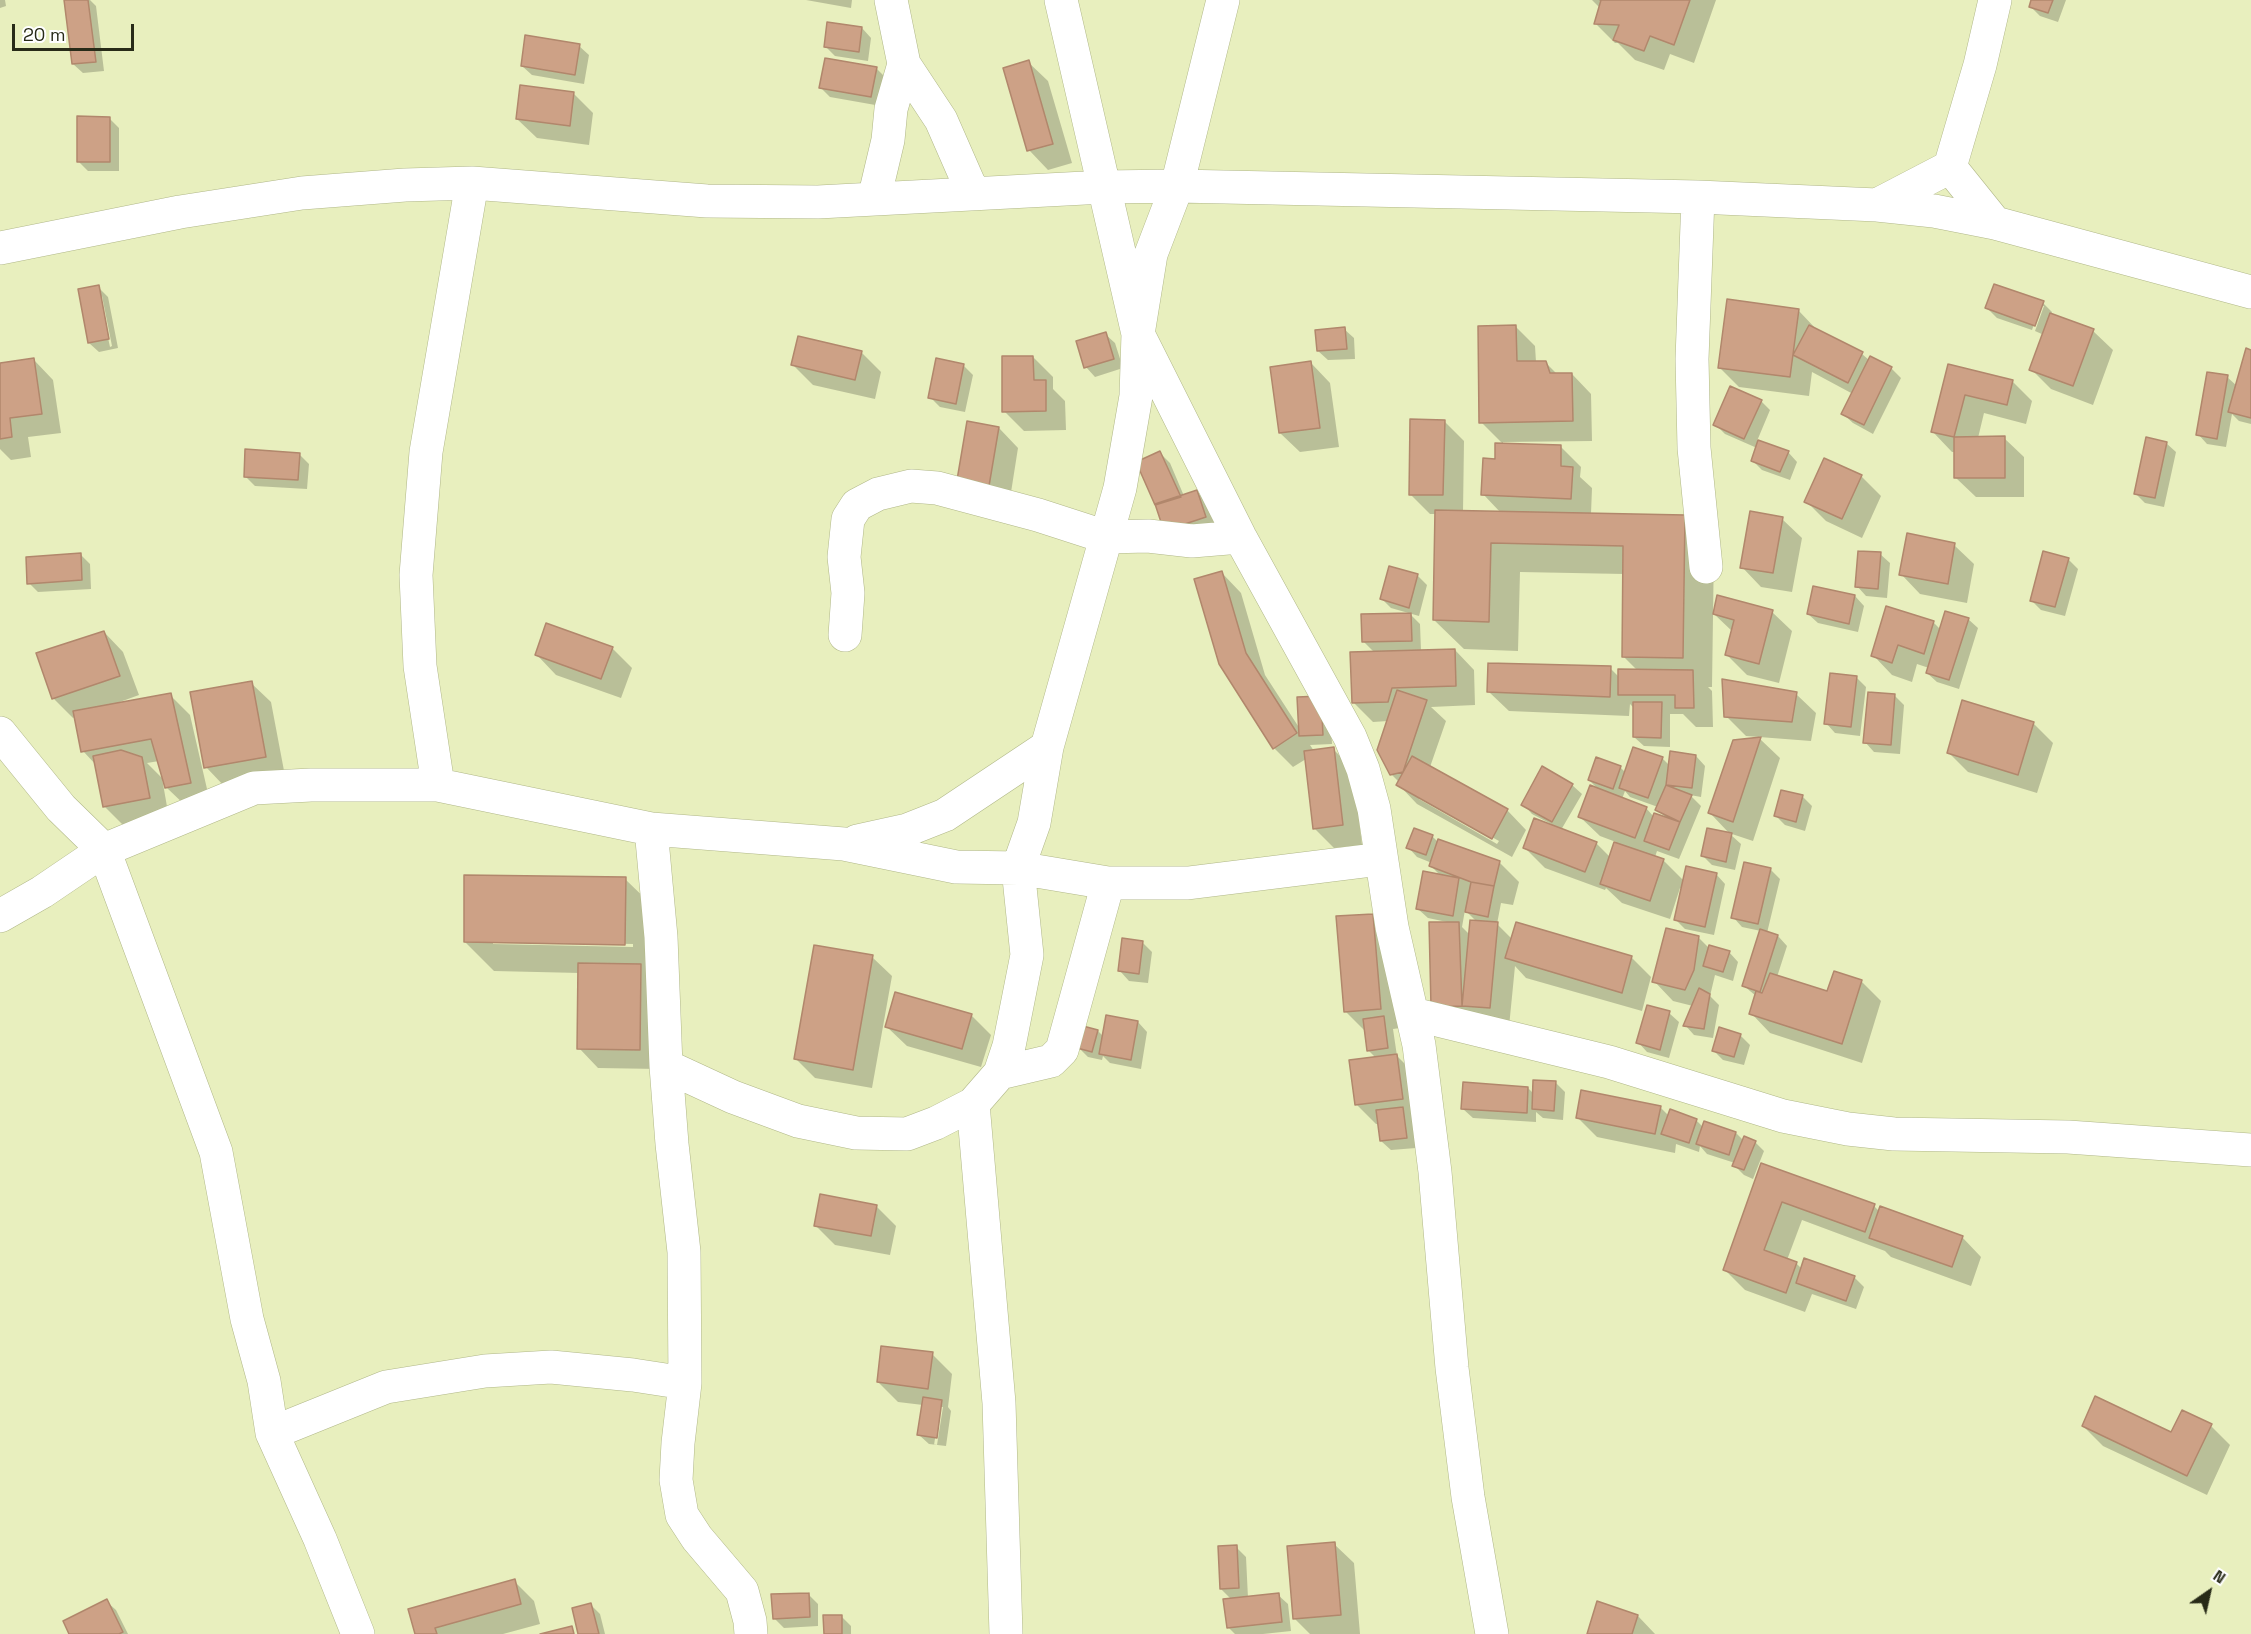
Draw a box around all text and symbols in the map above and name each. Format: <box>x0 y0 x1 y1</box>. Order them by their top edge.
scale bar <box>15 12 136 50</box>
text: 20 m <box>23 23 66 46</box>
north arrow <box>2179 1562 2239 1622</box>
text: N <box>2209 1565 2230 1588</box>

